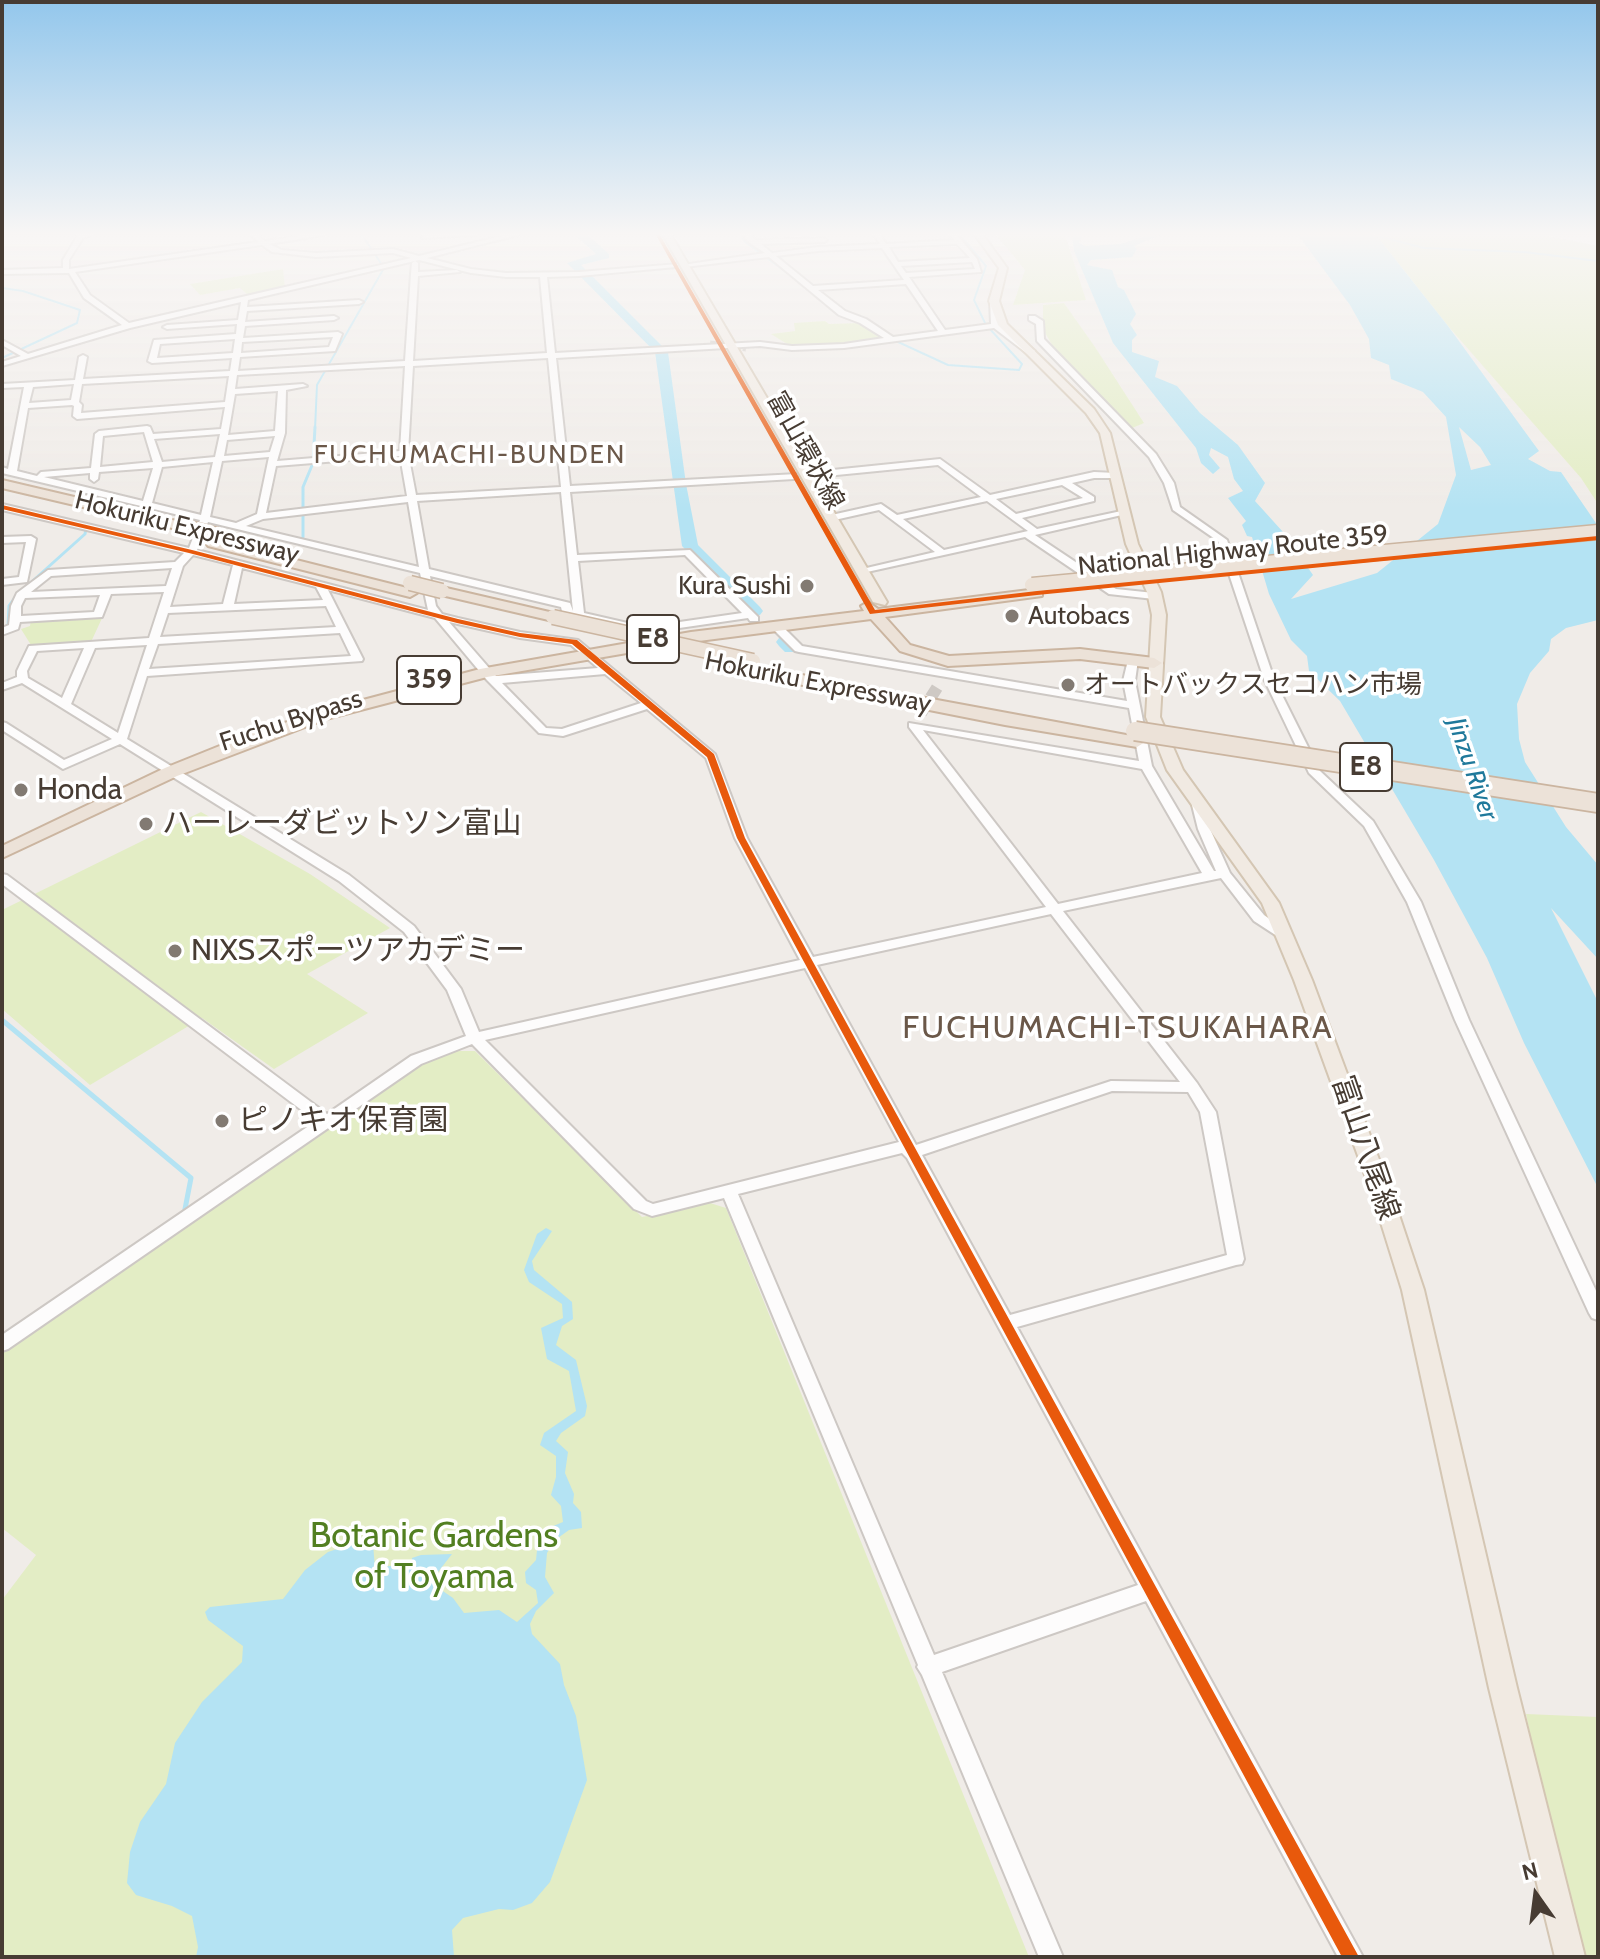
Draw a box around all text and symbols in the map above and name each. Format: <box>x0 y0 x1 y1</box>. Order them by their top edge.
street label: 富山環状線 <box>760 387 850 515</box>
district label: FUCHUMACHI-BUNDEN <box>314 439 626 471</box>
street label: Hokuriku Expressway <box>72 485 302 571</box>
street label: National Highway Route 359 <box>1076 519 1390 583</box>
place label: Kura Sushi <box>678 570 791 602</box>
marker: Kura Sushi <box>798 577 816 595</box>
place label: Autobacs <box>1028 600 1130 632</box>
marker: Autobacs <box>1003 607 1021 625</box>
road number: E8 <box>627 615 679 663</box>
street label: Hokuriku Expressway <box>702 646 934 720</box>
road number: 359 <box>397 656 461 704</box>
place label: オートバックスセコハン市場 <box>1084 669 1422 701</box>
marker: オートバックスセコハン市場 <box>1059 676 1077 694</box>
street label: Fuchu Bypass <box>216 683 366 759</box>
water label: Jinzu River <box>1440 714 1504 824</box>
road number: E8 <box>1340 743 1392 791</box>
place label: Honda <box>37 772 122 808</box>
marker: Honda <box>12 781 30 799</box>
place label: ハーレーダビットソン富山 <box>162 806 522 842</box>
marker: ハーレーダビットソン富山 <box>137 815 155 833</box>
place label: NIXSスポーツアカデミー <box>191 933 525 969</box>
marker: NIXSスポーツアカデミー <box>166 942 184 960</box>
district label: FUCHUMACHI-TSUKAHARA <box>902 1010 1334 1048</box>
street label: 富山八尾線 <box>1324 1071 1406 1225</box>
place label: ピノキオ保育園 <box>238 1103 448 1139</box>
marker: ピノキオ保育園 <box>213 1112 231 1130</box>
park label: Botanic Gardens of Toyama <box>310 1514 558 1599</box>
north arrow <box>1496 1855 1576 1935</box>
text: N <box>1519 1856 1541 1886</box>

